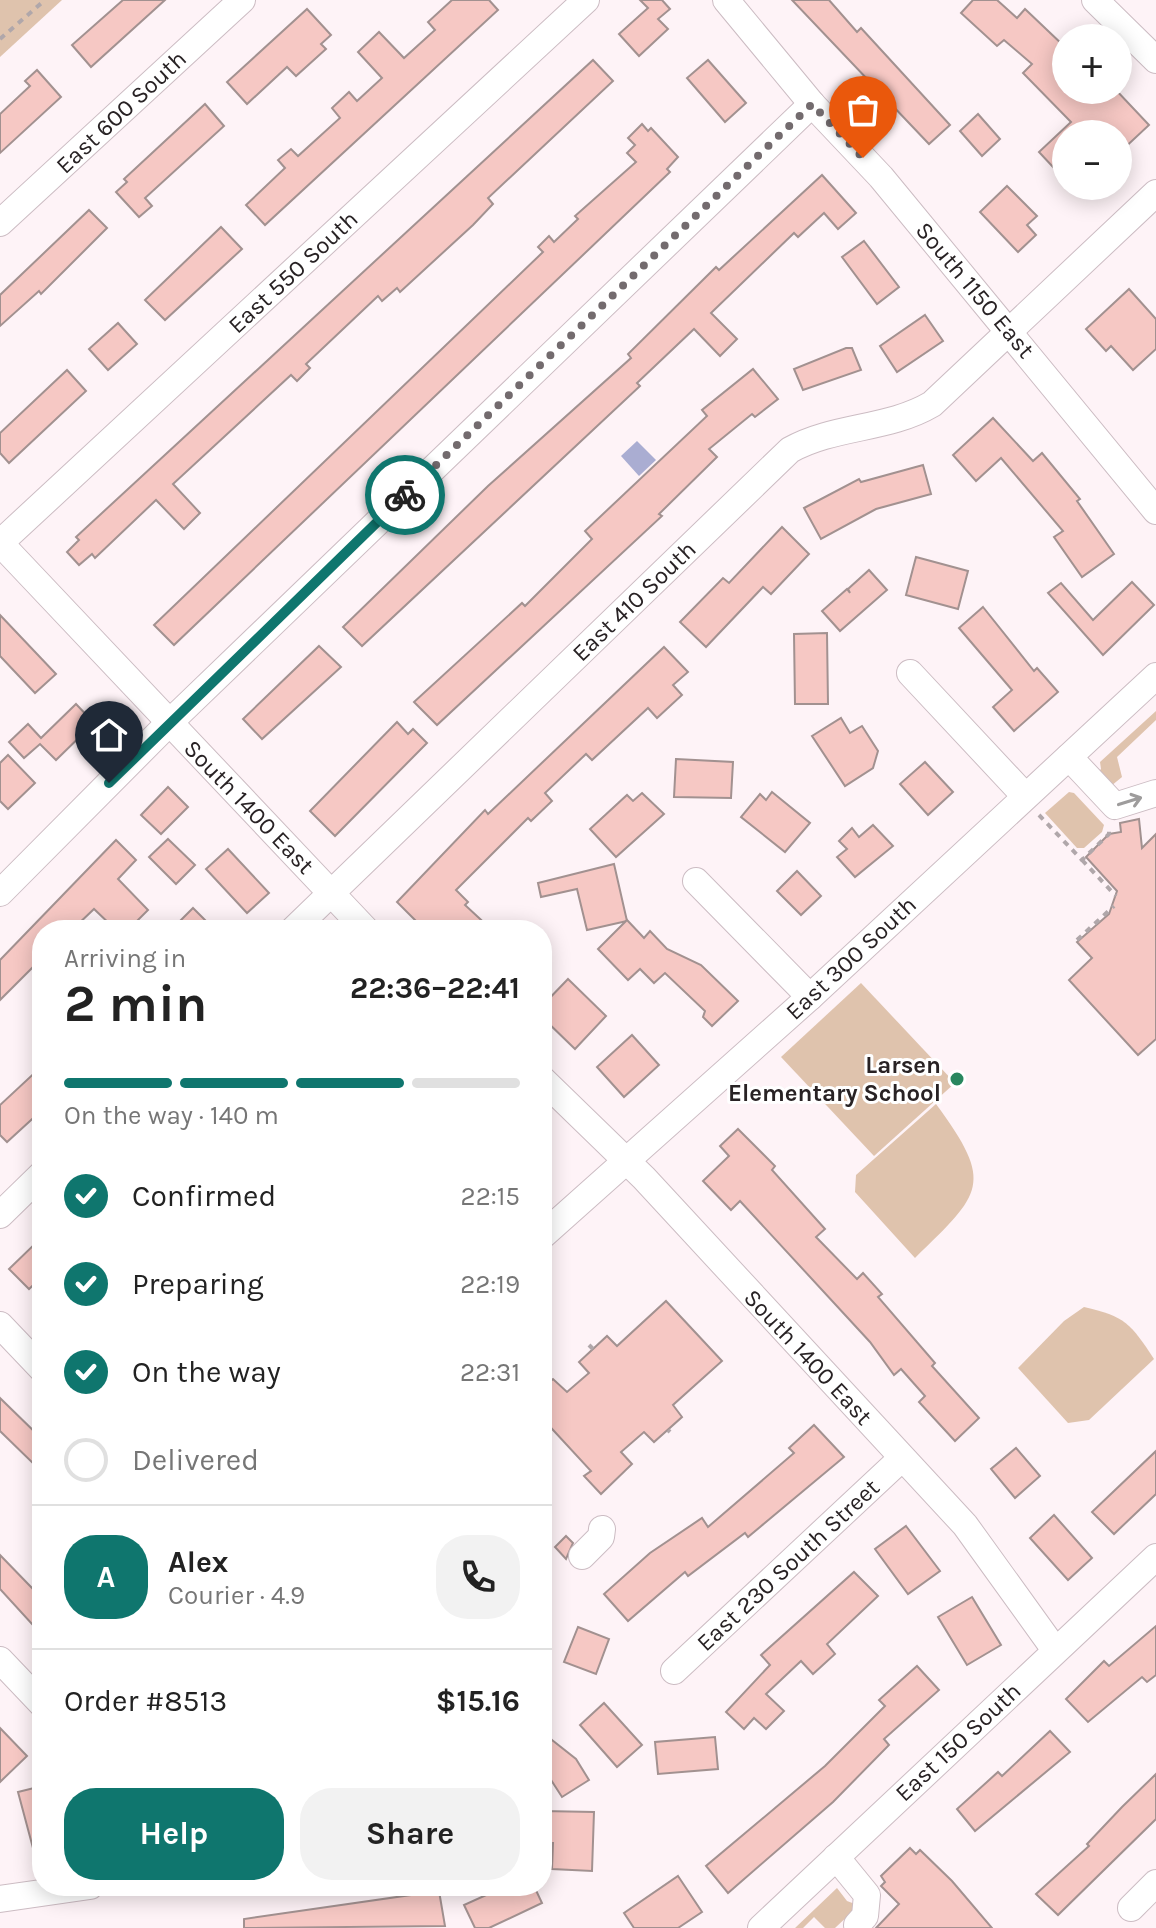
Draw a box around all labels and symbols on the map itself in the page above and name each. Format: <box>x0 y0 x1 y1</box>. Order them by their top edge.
street label: East 600 South <box>50 45 192 179</box>
pin <box>829 76 897 158</box>
street label: East 550 South <box>222 205 364 339</box>
street label: South 1150 East <box>910 216 1040 364</box>
courier <box>365 455 445 535</box>
street label: East 410 South <box>566 535 702 667</box>
pin <box>75 701 143 783</box>
street label: South 1400 East <box>178 734 320 880</box>
one-way arrow <box>1117 793 1142 807</box>
street label: East 300 South <box>780 890 922 1026</box>
place label: Larsen Elementary School <box>728 1051 941 1107</box>
marker: Larsen Elementary School <box>948 1070 966 1088</box>
street label: South 1400 East <box>738 1283 878 1431</box>
street label: East 230 South Street <box>691 1473 885 1657</box>
street label: East 150 South <box>890 1677 1026 1807</box>

